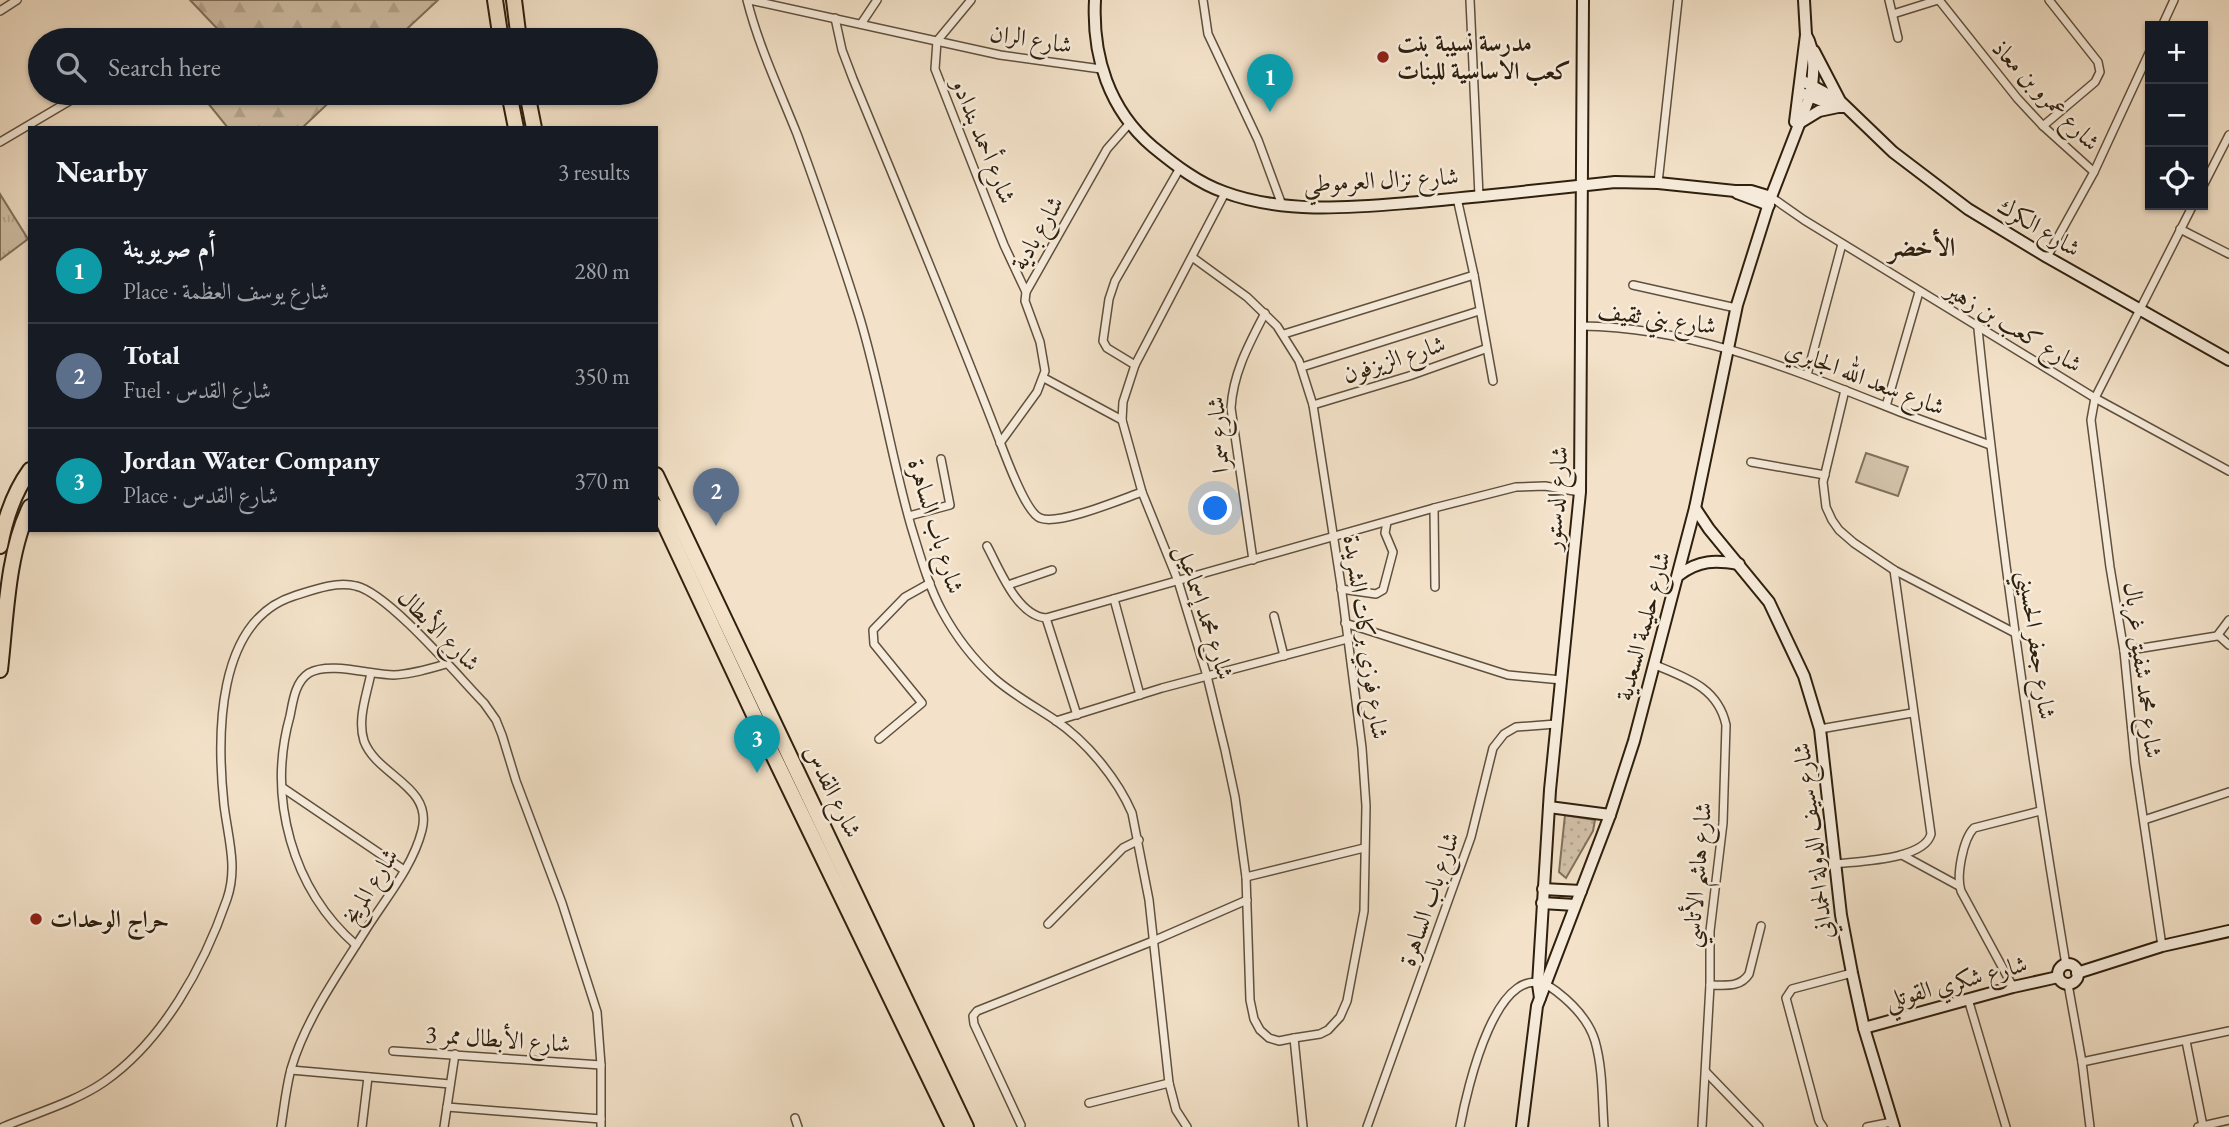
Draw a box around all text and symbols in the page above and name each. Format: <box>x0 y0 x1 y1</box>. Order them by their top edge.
street label: شارع الران <box>987 17 1074 65</box>
map controls <box>2145 21 2208 210</box>
button: + <box>2145 21 2208 84</box>
place label: مدرسة نسيبة بنت كعب الاساسية للبنات <box>1397 27 1571 87</box>
search box <box>28 28 658 105</box>
street label: شارع عمرو بن معاذ <box>1982 32 2107 160</box>
icon: search <box>52 48 90 86</box>
marker: مدرسة نسيبة بنت كعب الاساسية للبنات <box>1375 49 1391 65</box>
text: Search here <box>108 50 221 84</box>
pin: 1 <box>1247 54 1293 112</box>
street label: شارع أحمد بندادو <box>940 70 1025 210</box>
button: − <box>2145 84 2208 147</box>
button: locate <box>2145 147 2208 210</box>
text: Nearby <box>56 152 148 191</box>
text: 3 results <box>558 157 630 187</box>
street label: شارع نزال العرموطي <box>1302 160 1460 207</box>
street label: شارع بادية <box>1003 190 1075 278</box>
street label: شارع الكرك <box>1989 190 2087 268</box>
district label: الأخضر <box>1885 228 1956 265</box>
text: أم صويوينة <box>123 231 215 265</box>
text: 1 <box>73 256 85 286</box>
text: 280 m <box>574 256 630 286</box>
street label: شارع كعب بن زهير <box>1935 272 2088 384</box>
text: Place · شارع يوسف العظمة <box>123 276 329 306</box>
street label: شارع بني ثقيف <box>1595 294 1718 348</box>
street label: شارع الزيزفون <box>1338 327 1451 394</box>
street label: شارع سعد الله الجابري <box>1779 330 1950 427</box>
text: Total <box>123 338 180 372</box>
text: 2 <box>73 361 85 391</box>
text: 350 m <box>574 361 630 391</box>
text: Fuel · شارع القدس <box>123 375 271 405</box>
street label: شارع سمرا <box>1199 395 1241 474</box>
text: Jordan Water Company <box>123 443 380 477</box>
street label: شارع الدستور <box>1536 445 1580 553</box>
street label: شارع باب الساهرة <box>896 454 972 599</box>
text: 3 <box>73 466 85 496</box>
text: 370 m <box>574 466 630 496</box>
pin: 2 <box>693 468 739 526</box>
text: Place · شارع القدس <box>123 480 278 510</box>
your location <box>1198 491 1232 525</box>
street label: شارع فوزي بركات الشريدة <box>1332 533 1396 742</box>
street label: شارع محمد إسماعيل <box>1164 540 1242 685</box>
street label: شارع حليمة السعدية <box>1608 548 1682 705</box>
street label: شارع جعفر الحسيني <box>2005 568 2063 723</box>
street label: شارع محمد شفيق غربال <box>2112 580 2170 761</box>
street label: شارع الأبطال <box>388 582 487 681</box>
pin: 3 <box>734 715 780 773</box>
street label: شارع القدس <box>793 739 869 845</box>
street label: شارع سيف الدولة الحمداني <box>1785 741 1845 941</box>
street label: شارع هاشم الأتاسي <box>1675 801 1727 950</box>
street label: شارع باب الساهرة <box>1391 828 1471 972</box>
street label: شارع المريخ <box>334 842 409 932</box>
place label: حراج الوحدات <box>50 903 169 941</box>
marker: حراج الوحدات <box>28 911 44 927</box>
street label: شارع شكري القوتلي <box>1881 948 2033 1023</box>
street label: شارع الأبطال ممر 3 <box>424 1018 571 1064</box>

